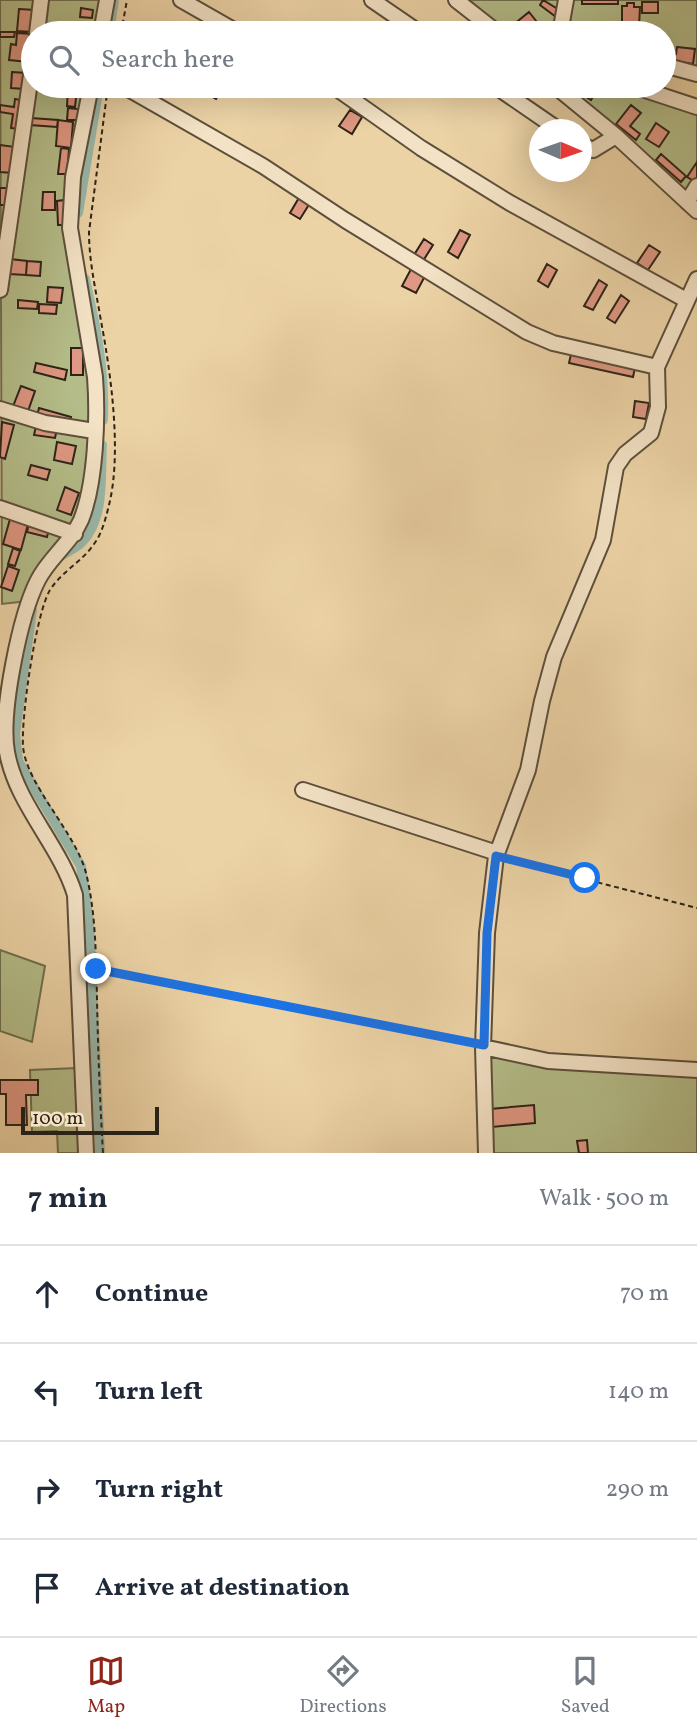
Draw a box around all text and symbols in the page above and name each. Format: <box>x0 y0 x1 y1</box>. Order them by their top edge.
search box <box>21 21 676 98</box>
icon: search <box>45 41 83 79</box>
text: Search here <box>101 42 234 78</box>
north arrow <box>529 119 592 182</box>
route start <box>569 862 600 893</box>
route end <box>80 953 111 984</box>
scale bar <box>21 1104 159 1136</box>
text: 100 m <box>32 1106 83 1132</box>
text: 7 min <box>28 1178 108 1220</box>
text: Walk · 500 m <box>539 1183 669 1215</box>
icon: ahead <box>28 1275 66 1313</box>
text: Continue <box>95 1276 208 1312</box>
text: 70 m <box>620 1278 669 1310</box>
icon: left <box>28 1373 66 1411</box>
text: Turn left <box>95 1374 203 1410</box>
text: 140 m <box>608 1376 669 1408</box>
icon: right <box>28 1471 66 1509</box>
text: Turn right <box>95 1472 223 1508</box>
text: 290 m <box>606 1474 669 1506</box>
icon: arrive <box>28 1569 66 1607</box>
text: Arrive at destination <box>95 1570 350 1606</box>
tab: Map <box>87 1652 125 1720</box>
tab: Directions <box>300 1652 387 1720</box>
tab: Saved <box>561 1652 610 1720</box>

